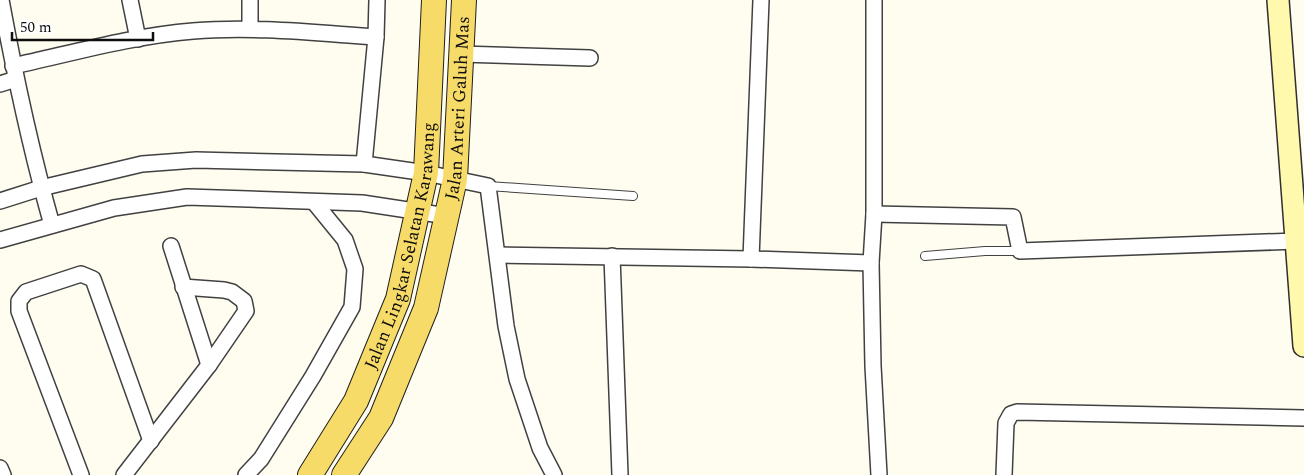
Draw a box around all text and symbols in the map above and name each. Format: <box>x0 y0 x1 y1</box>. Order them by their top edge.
scale bar <box>12 10 154 42</box>
street label: Jalan Arteri Galuh Mas <box>437 15 477 203</box>
text: 50 m <box>20 16 52 39</box>
street label: Jalan Lingkar Selatan Karawang <box>357 122 442 373</box>

